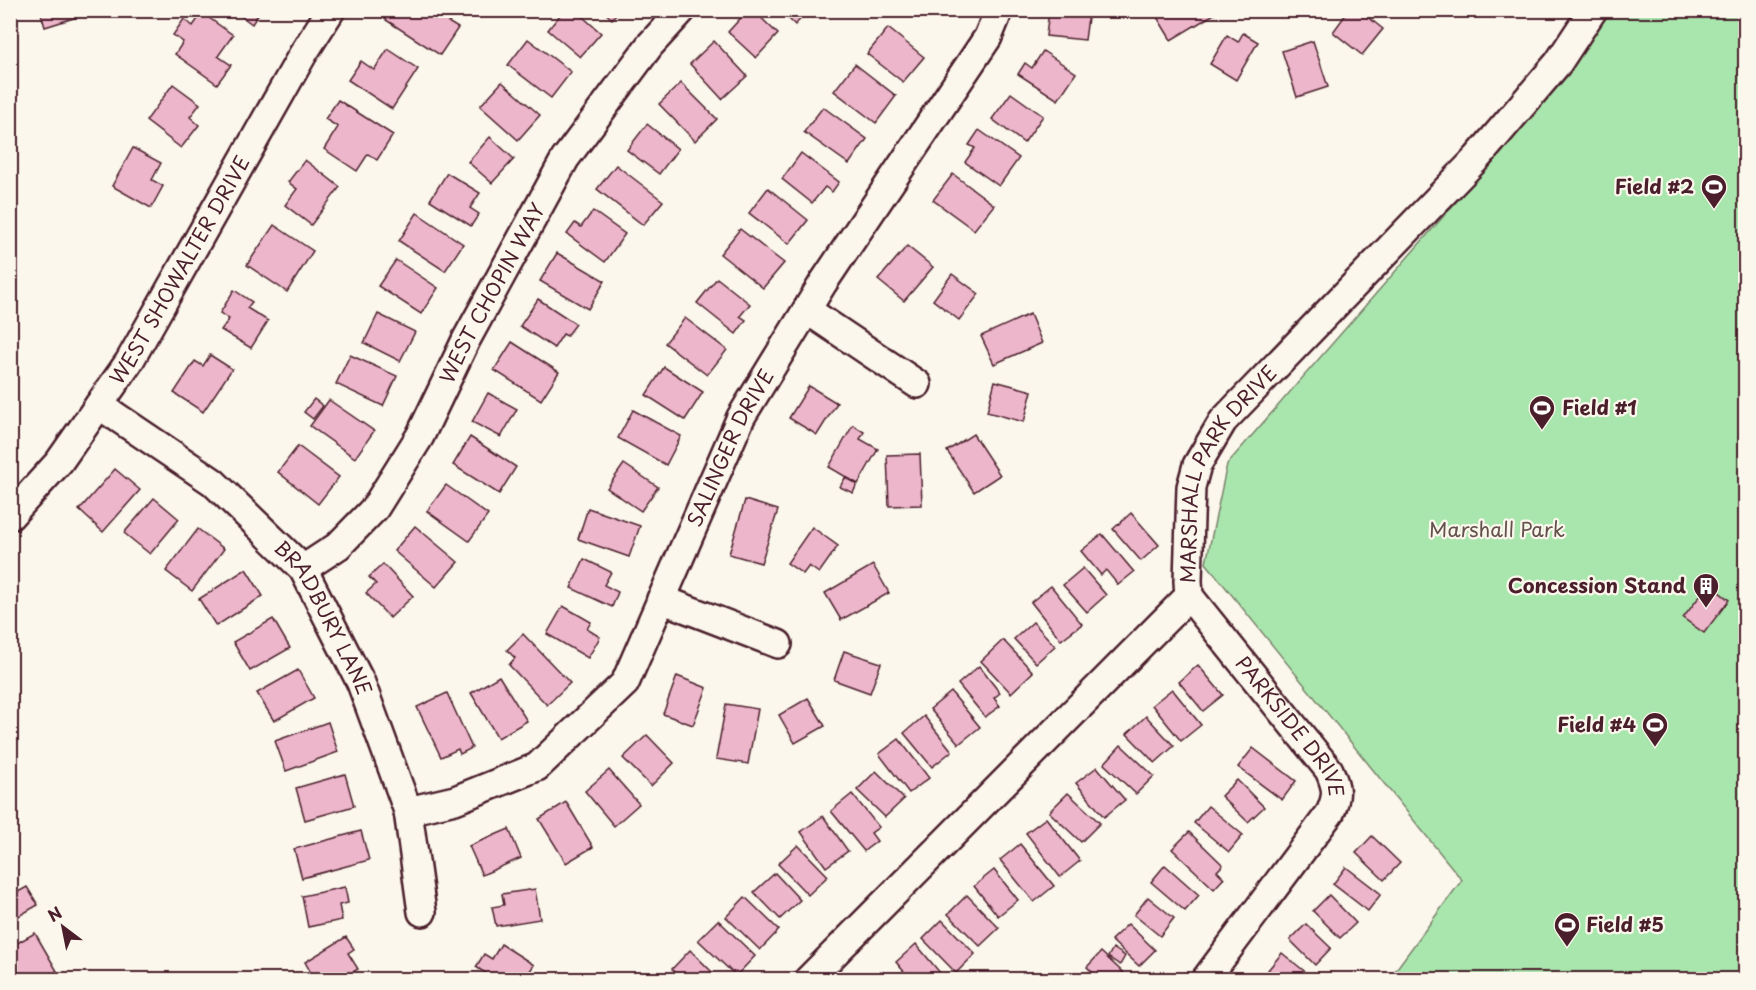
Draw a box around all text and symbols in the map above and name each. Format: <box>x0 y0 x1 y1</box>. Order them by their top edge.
street label: WEST SHOWALTER DRIVE <box>102 150 257 390</box>
place label: Field #2 <box>1615 171 1694 201</box>
sports icon: Field #2 <box>1699 172 1729 210</box>
street label: WEST CHOPIN WAY <box>431 197 552 388</box>
street label: MARSHALL PARK DRIVE <box>1172 358 1283 584</box>
street label: SALINGER DRIVE <box>679 363 781 531</box>
place label: Field #1 <box>1562 392 1637 422</box>
sports icon: Field #1 <box>1527 393 1557 431</box>
park label: Marshall Park <box>1429 514 1565 544</box>
street label: BRADBURY LANE <box>268 533 380 699</box>
place label: Concession Stand <box>1508 570 1687 600</box>
building icon: Concession Stand <box>1691 571 1721 609</box>
street label: PARKSIDE DRIVE <box>1229 649 1352 798</box>
place label: Field #4 <box>1557 709 1636 739</box>
sports icon: Field #4 <box>1640 710 1670 748</box>
north arrow <box>33 897 93 957</box>
text: N <box>43 900 66 927</box>
place label: Field #5 <box>1586 909 1664 939</box>
sports icon: Field #5 <box>1552 910 1582 948</box>

